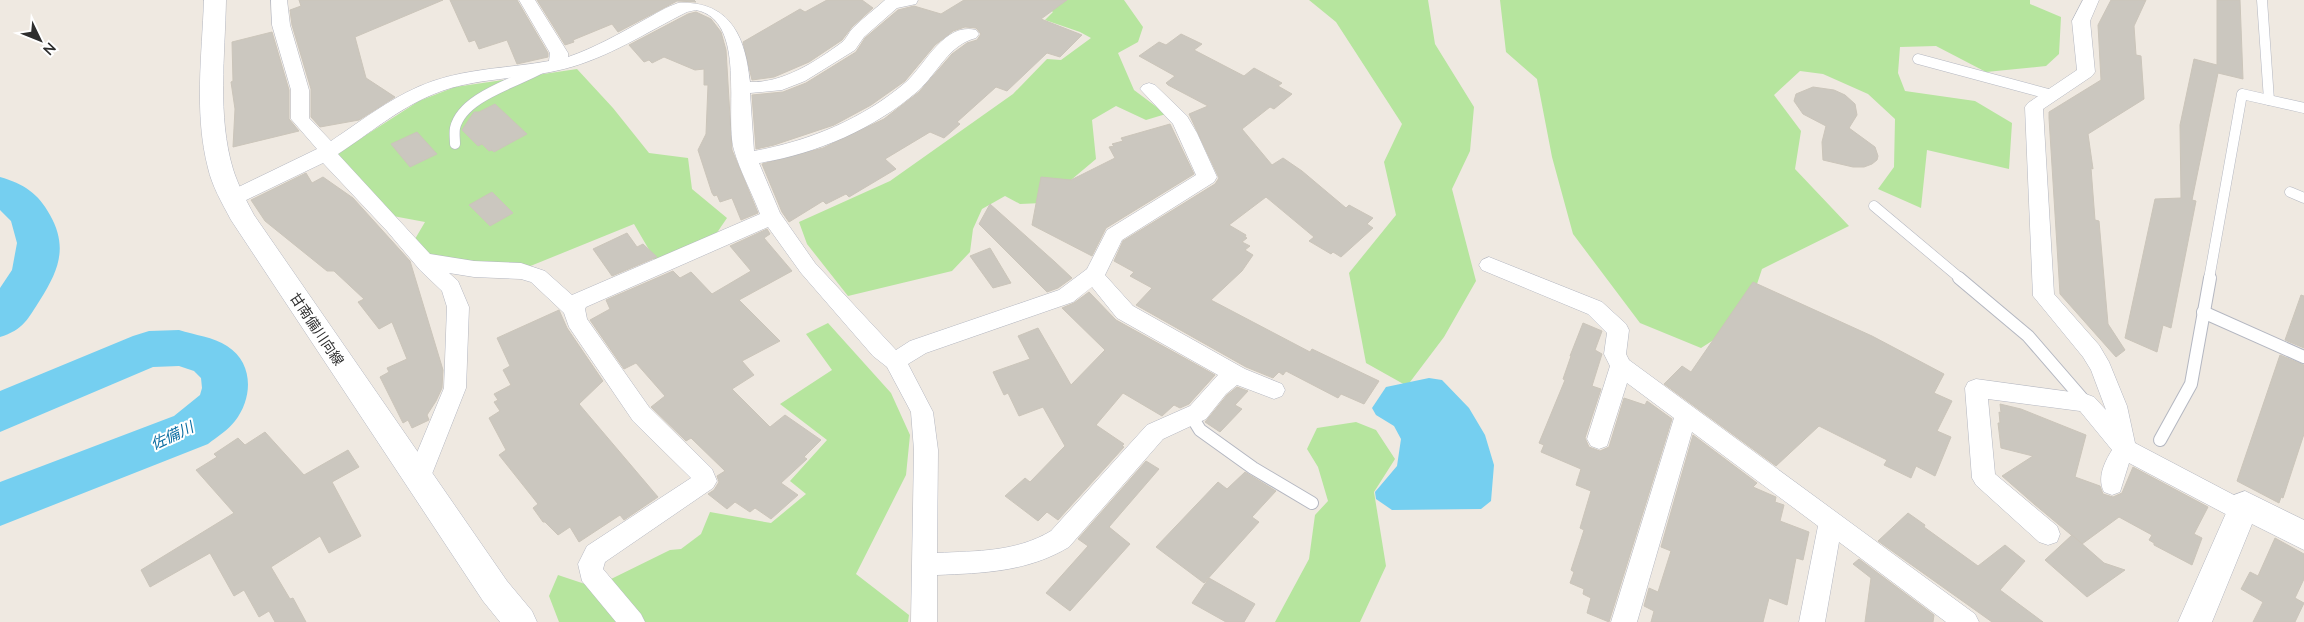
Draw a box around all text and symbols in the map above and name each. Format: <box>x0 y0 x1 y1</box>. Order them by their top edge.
north arrow <box>15 15 65 65</box>
text: N <box>40 39 60 59</box>
street label: 甘南備川向線 <box>287 289 348 368</box>
water label: 佐備川 <box>147 417 198 453</box>

